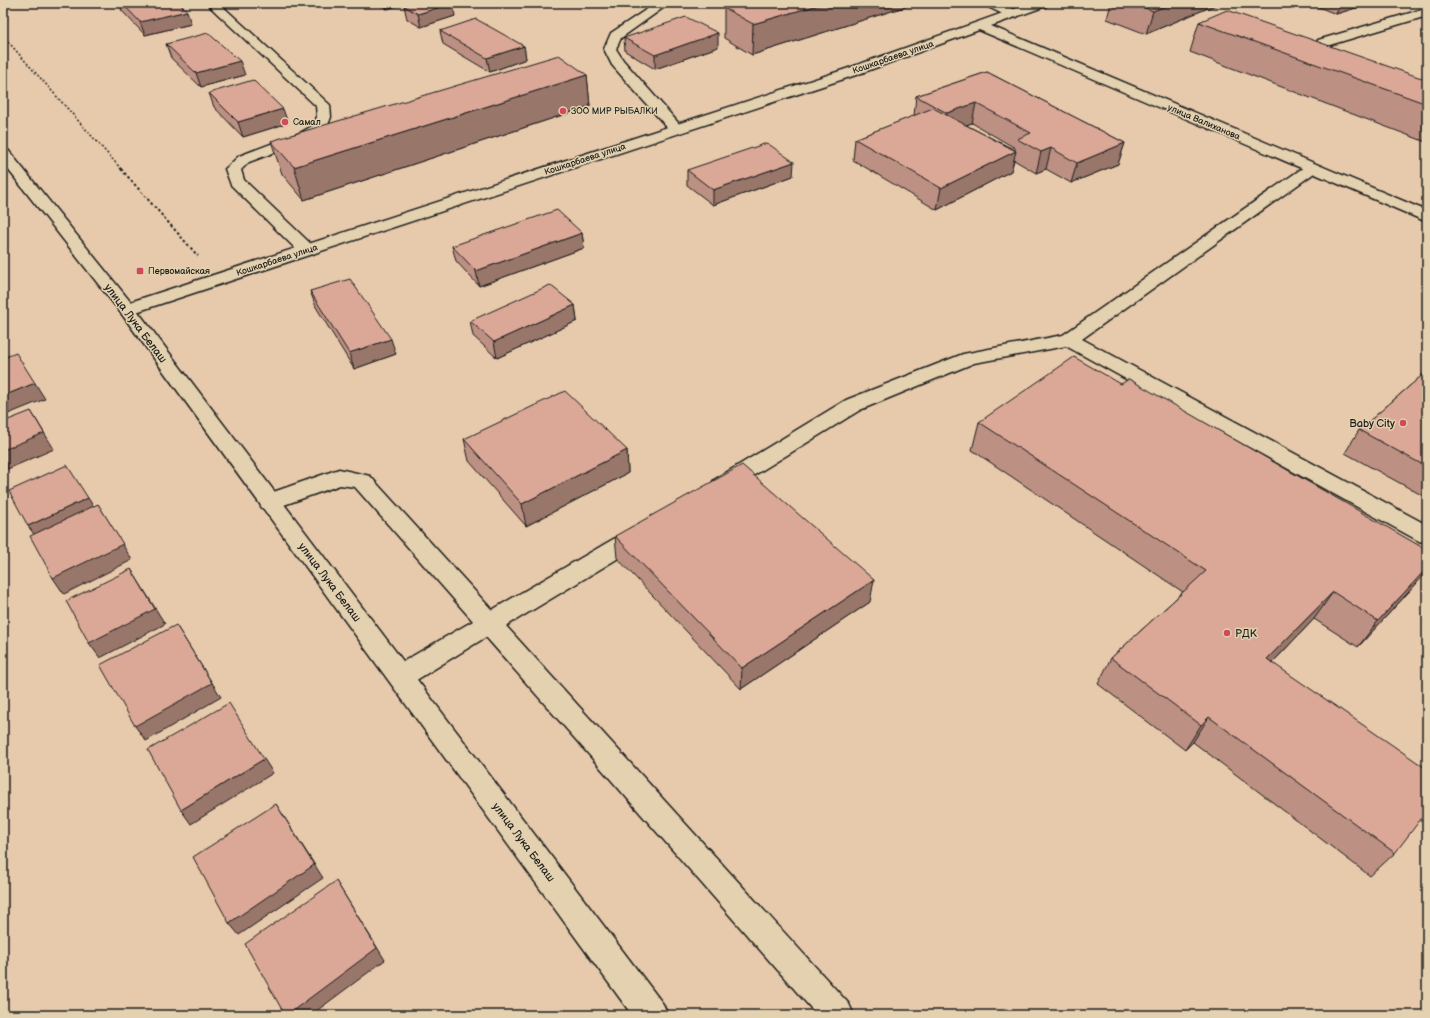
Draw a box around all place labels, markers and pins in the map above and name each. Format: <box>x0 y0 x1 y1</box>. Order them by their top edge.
marker: ЗОО МИР РЫБАЛКИ <box>558 106 568 116</box>
place label: ЗОО МИР РЫБАЛКИ <box>571 106 658 117</box>
marker: Самал <box>280 117 290 127</box>
place label: Самал <box>293 117 321 128</box>
marker: Первомайская <box>135 266 145 276</box>
place label: Первомайская <box>148 266 210 277</box>
place label: Baby City <box>1349 417 1395 430</box>
marker: Baby City <box>1398 418 1408 428</box>
place label: РДК <box>1235 627 1258 640</box>
marker: РДК <box>1222 628 1232 638</box>

